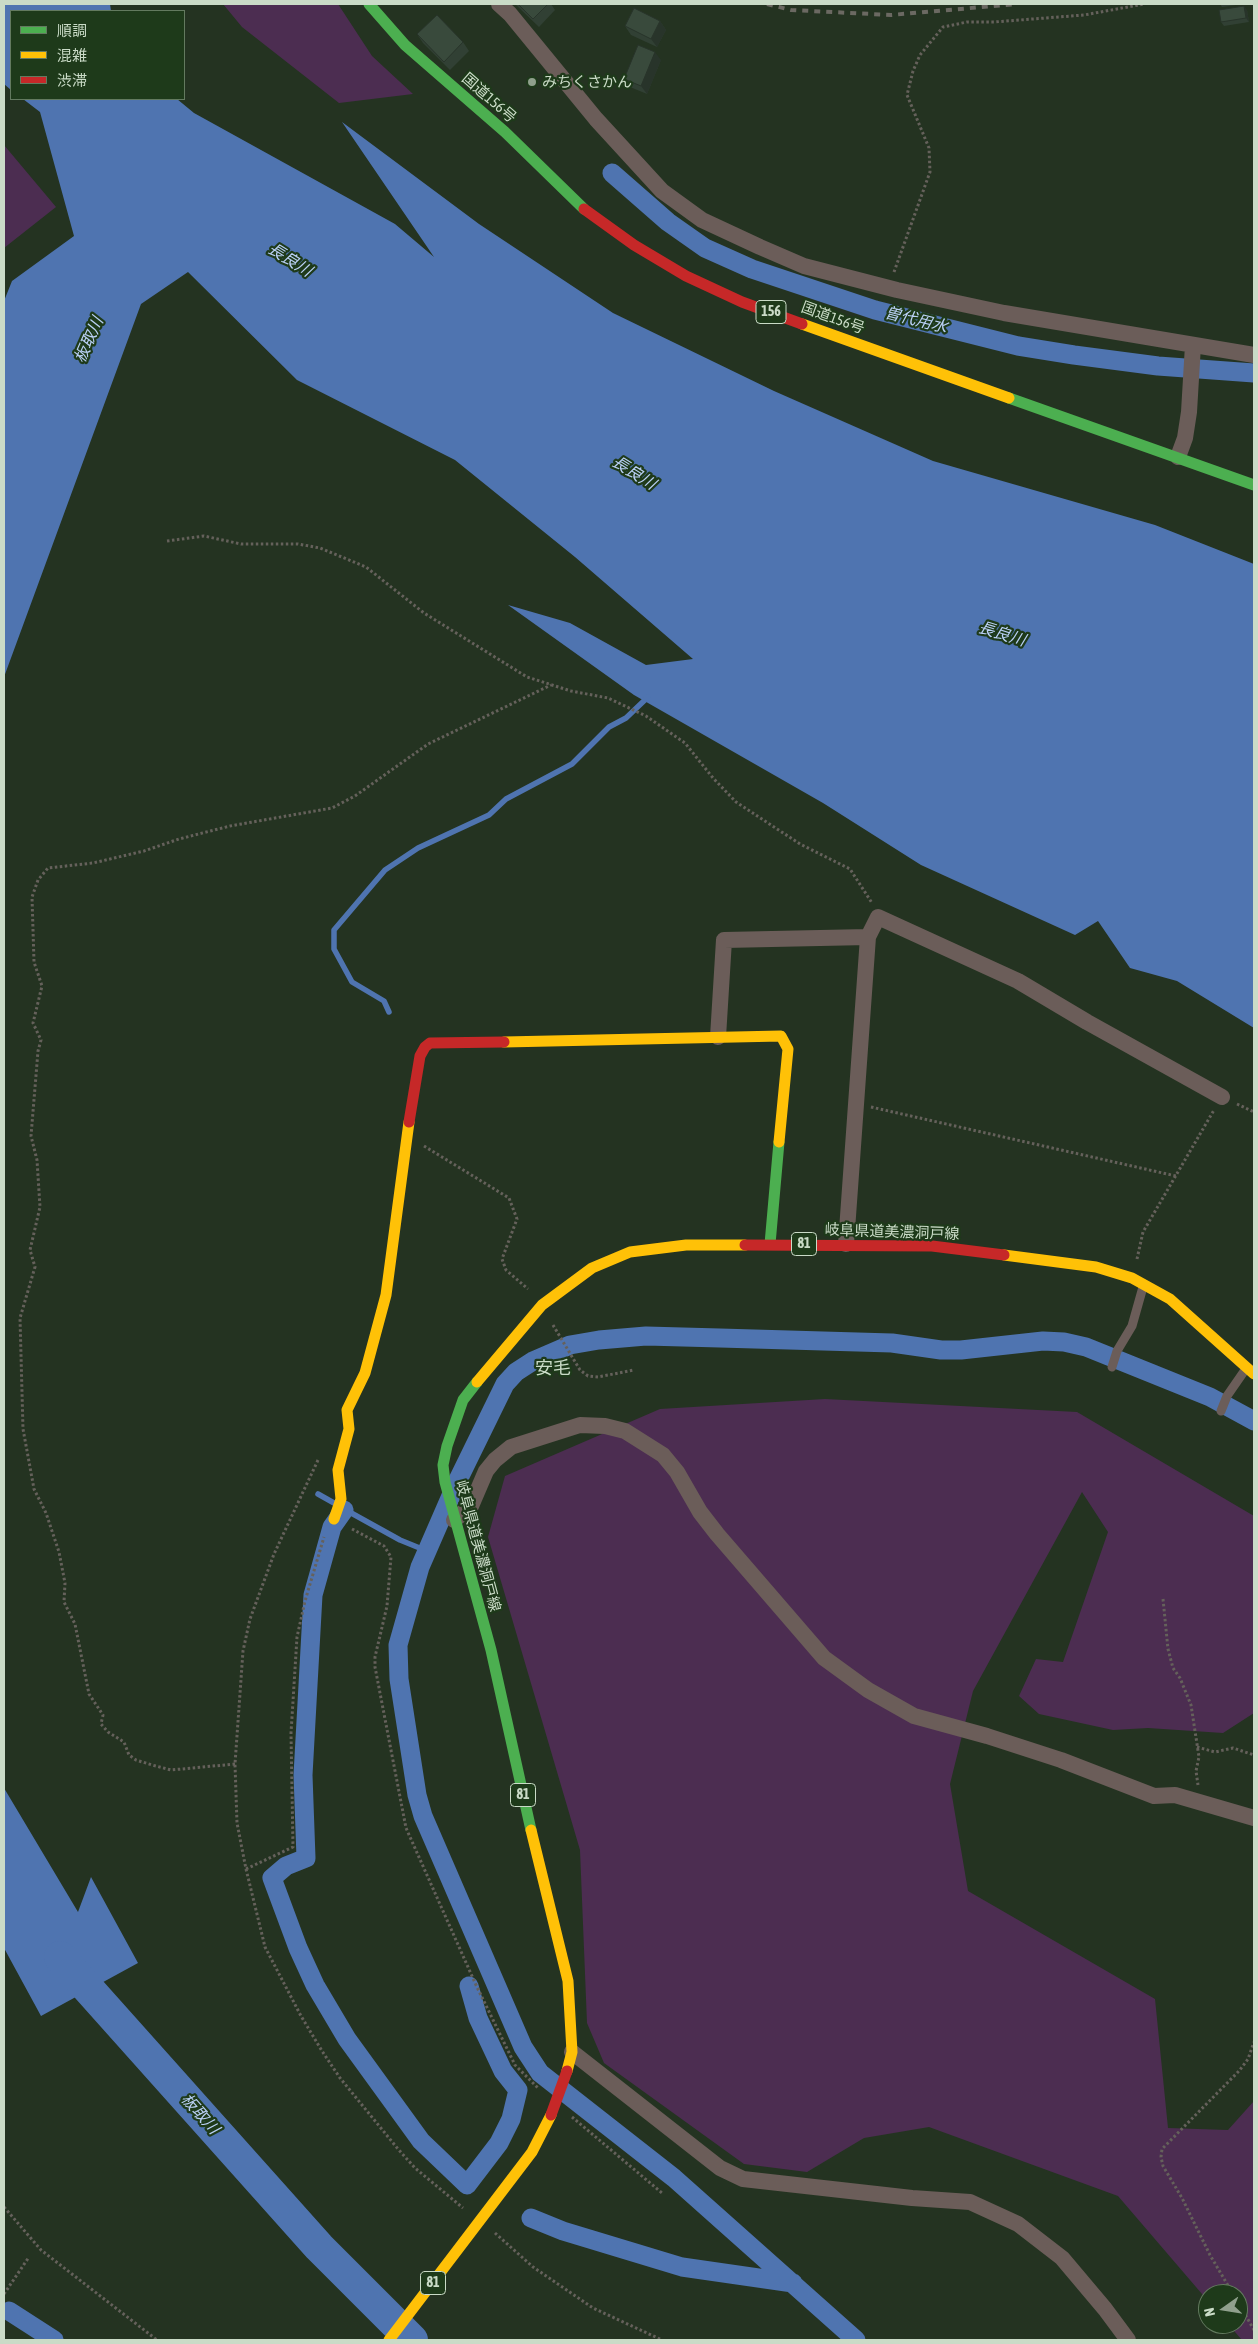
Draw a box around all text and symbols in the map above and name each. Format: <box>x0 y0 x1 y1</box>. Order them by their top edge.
legend <box>10 10 185 100</box>
text: 順調 <box>57 22 87 39</box>
text: 混雑 <box>57 47 87 64</box>
street label: 国道156号 <box>458 70 520 126</box>
text: 渋滞 <box>57 72 87 89</box>
place label: みちくさかん <box>542 73 632 91</box>
marker: みちくさかん <box>526 76 538 88</box>
water label: 長良川 <box>265 239 315 281</box>
street label: 国道156号 <box>799 298 867 338</box>
road number: 156 <box>756 300 786 324</box>
water label: 曽代用水 <box>883 303 949 337</box>
water label: 板取川 <box>70 314 108 366</box>
water label: 長良川 <box>609 452 659 494</box>
water label: 長良川 <box>976 618 1028 650</box>
street label: 岐阜県道美濃洞戸線 <box>824 1221 960 1243</box>
road number: 81 <box>792 1232 816 1256</box>
district label: 安毛 <box>535 1357 571 1379</box>
street label: 岐阜県道美濃洞戸線 <box>452 1478 504 1614</box>
road number: 81 <box>510 1784 536 1806</box>
water label: 板取川 <box>177 2090 223 2138</box>
road number: 81 <box>420 2272 446 2294</box>
north arrow <box>1198 2284 1248 2334</box>
text: N <box>1201 2306 1218 2318</box>

